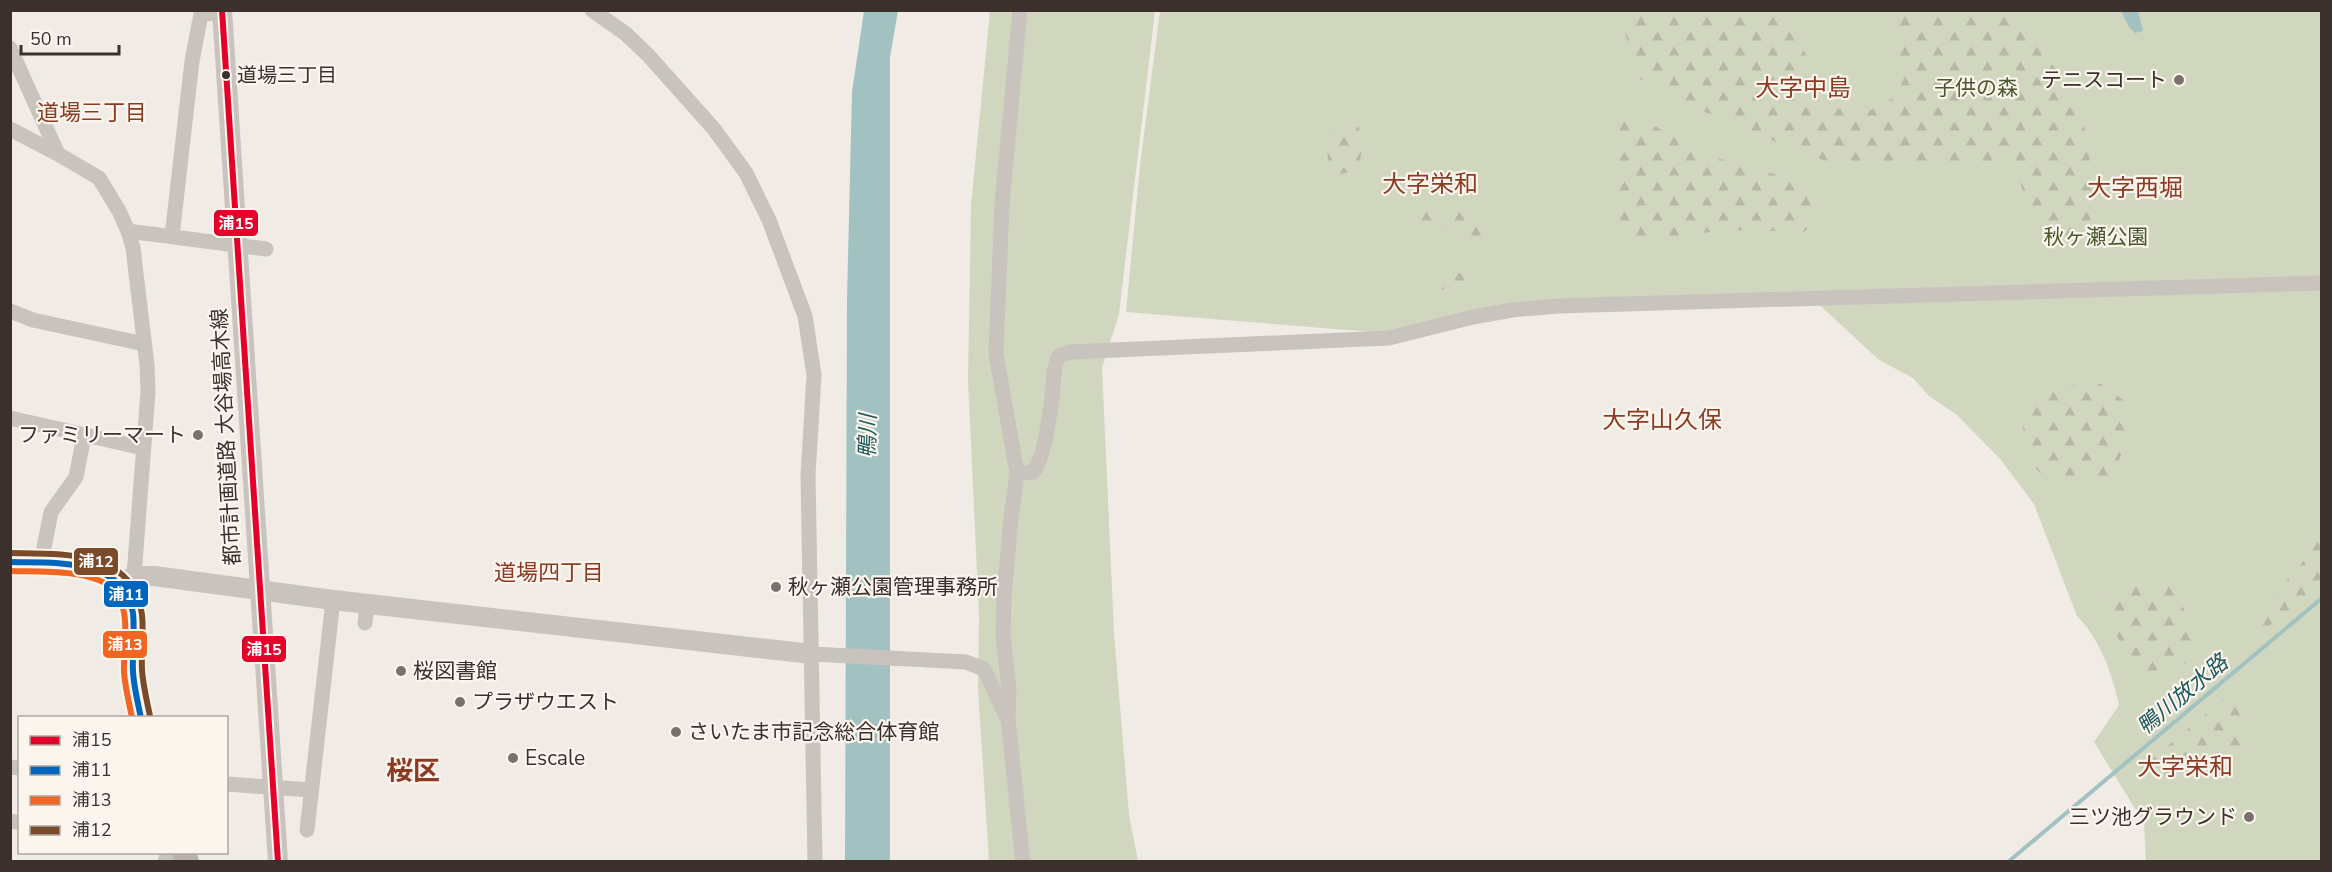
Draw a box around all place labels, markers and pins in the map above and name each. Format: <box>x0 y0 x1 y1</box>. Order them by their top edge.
place label: 道場三丁目 <box>237 62 337 89</box>
place label: テニスコート <box>2041 66 2167 94</box>
marker: 道場三丁目 <box>220 69 232 81</box>
marker: テニスコート <box>2172 73 2186 87</box>
place label: ファミリーマート <box>18 421 186 449</box>
marker: ファミリーマート <box>191 428 205 442</box>
place label: 秋ヶ瀬公園管理事務所 <box>788 573 998 601</box>
marker: 秋ヶ瀬公園管理事務所 <box>769 580 783 594</box>
place label: 桜図書館 <box>413 657 497 685</box>
marker: 桜図書館 <box>394 664 408 678</box>
place label: プラザウエスト <box>472 688 619 716</box>
marker: プラザウエスト <box>453 695 467 709</box>
place label: さいたま市記念総合体育館 <box>688 718 939 746</box>
marker: さいたま市記念総合体育館 <box>669 725 683 739</box>
place label: Escale <box>525 744 585 772</box>
marker: Escale <box>506 751 520 765</box>
place label: 三ツ池グラウンド <box>2069 803 2237 831</box>
marker: 三ツ池グラウンド <box>2242 810 2256 824</box>

